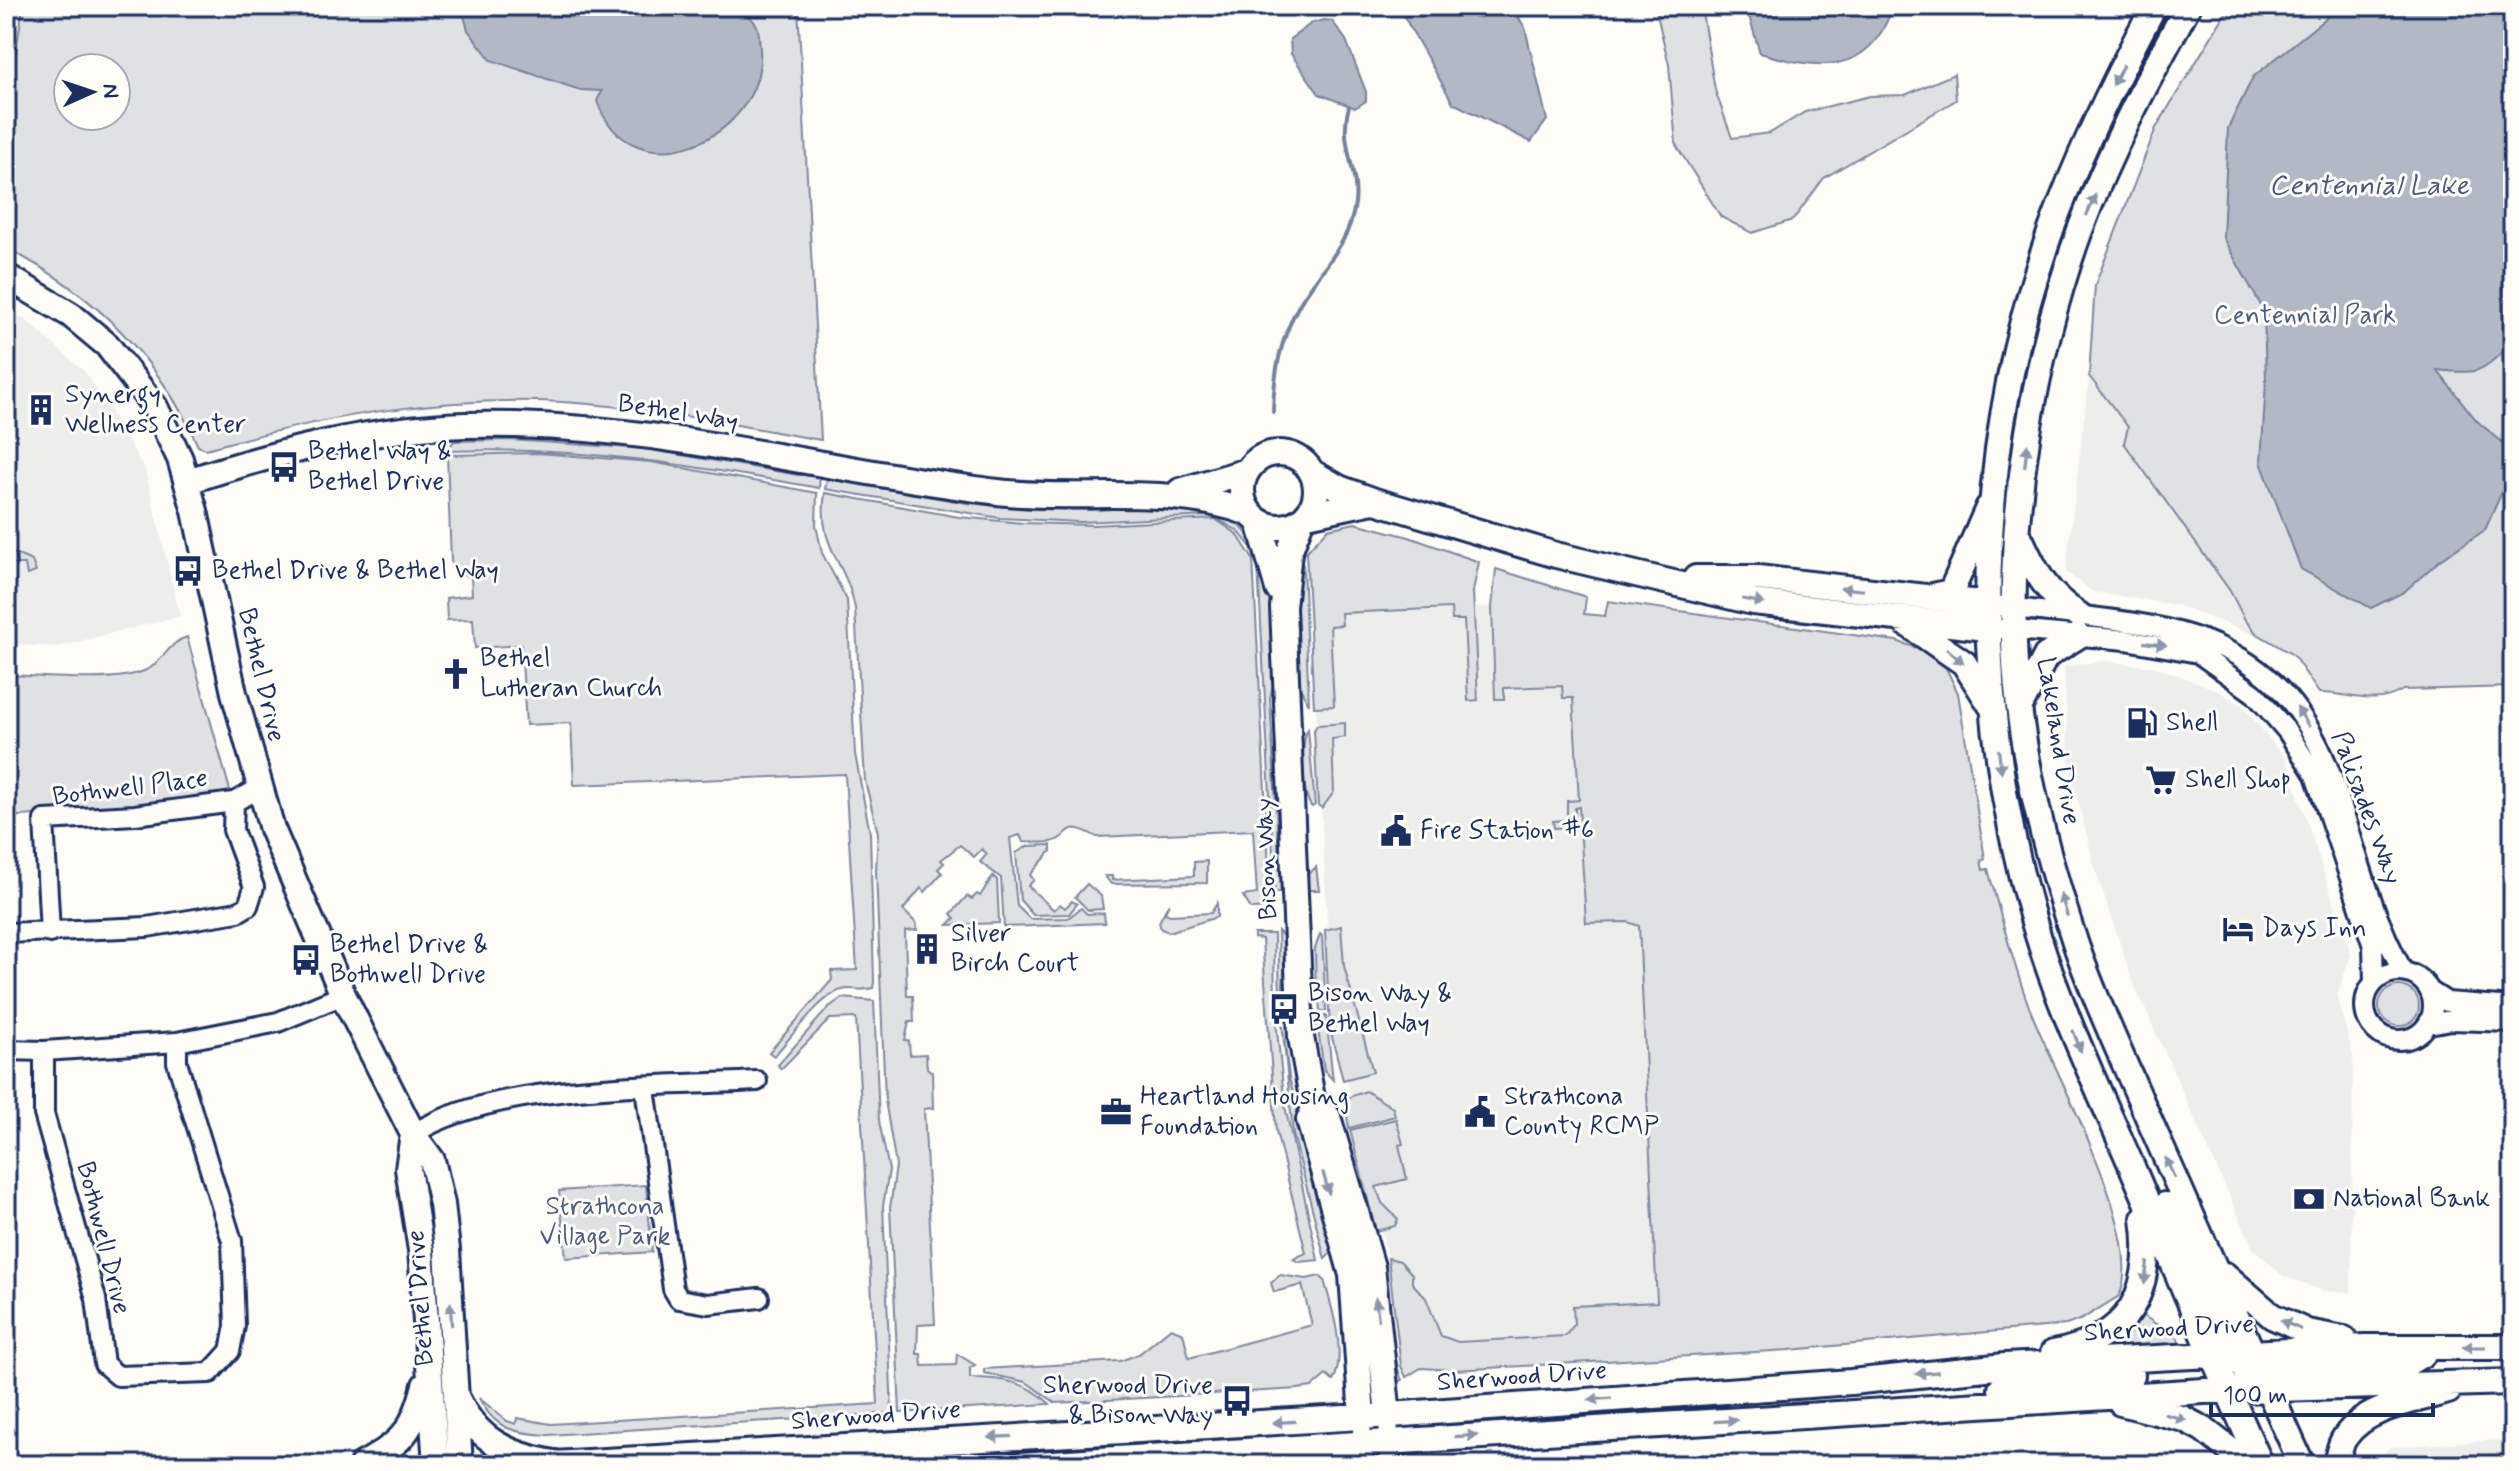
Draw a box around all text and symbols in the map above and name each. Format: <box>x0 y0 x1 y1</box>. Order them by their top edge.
north arrow <box>52 52 132 132</box>
one-way arrow <box>2112 64 2126 86</box>
text: N <box>96 83 124 99</box>
water label: Centennial Lake <box>2269 168 2470 205</box>
one-way arrow <box>2084 193 2097 217</box>
park label: Centennial Park <box>2214 299 2396 333</box>
place label: Synergy Wellness Center <box>65 378 246 442</box>
street label: Bethel Way <box>615 387 741 439</box>
building icon: Synergy Wellness Center <box>24 393 58 427</box>
place label: Bethel Way & Bethel Drive <box>308 435 452 499</box>
one-way arrow <box>2020 443 2033 468</box>
bus stop icon: Bethel Way & Bethel Drive <box>267 450 301 484</box>
bus stop icon: Bethel Drive & Bethel Way <box>171 554 205 588</box>
place label: Bethel Drive & Bethel Way <box>212 554 499 588</box>
one-way arrow <box>1839 582 1864 595</box>
one-way arrow <box>1740 595 1765 608</box>
street label: Bethel Drive <box>229 605 293 745</box>
one-way arrow <box>2143 639 2168 651</box>
place label: Bethel Lutheran Church <box>480 642 662 706</box>
one-way arrow <box>1945 647 1965 664</box>
street label: Lakeland Drive <box>2028 655 2088 827</box>
church icon: Bethel Lutheran Church <box>439 657 473 691</box>
fuel station icon: Shell <box>2125 706 2159 740</box>
place label: Shell <box>2166 706 2218 740</box>
one-way arrow <box>2295 707 2310 728</box>
street label: Palisades Way <box>2323 727 2409 889</box>
one-way arrow <box>1994 749 2007 774</box>
street label: Bothwell Place <box>50 762 210 814</box>
supermarket icon: Shell Shop <box>2144 763 2178 797</box>
place label: Shell Shop <box>2185 763 2291 797</box>
street label: Bison Way <box>1248 797 1286 921</box>
public building icon: Fire Station #6 <box>1379 814 1413 848</box>
place label: Fire Station #6 <box>1420 814 1594 848</box>
one-way arrow <box>2057 892 2069 916</box>
hotel icon: Days Inn <box>2221 912 2255 946</box>
place label: Days Inn <box>2262 912 2367 946</box>
place label: Silver Birch Court <box>951 917 1079 981</box>
place label: Bethel Drive & Bothwell Drive <box>330 928 488 992</box>
building icon: Silver Birch Court <box>910 932 944 966</box>
bus stop icon: Bethel Drive & Bothwell Drive <box>289 943 323 977</box>
place label: Bison Way & Bethel Way <box>1308 977 1452 1041</box>
bus stop icon: Bison Way & Bethel Way <box>1267 992 1301 1026</box>
one-way arrow <box>2071 1029 2084 1053</box>
place label: Heartland Housing Foundation <box>1140 1080 1349 1144</box>
place label: Strathcona County RCMP <box>1504 1080 1659 1144</box>
office icon: Heartland Housing Foundation <box>1099 1095 1133 1129</box>
public building icon: Strathcona County RCMP <box>1463 1095 1497 1129</box>
one-way arrow <box>2164 1156 2177 1180</box>
street label: Bothwell Drive <box>68 1158 138 1318</box>
one-way arrow <box>1320 1172 1333 1196</box>
bank icon: National Bank <box>2292 1182 2326 1216</box>
place label: National Bank <box>2333 1182 2490 1216</box>
park label: Strathcona Village Park <box>539 1190 671 1254</box>
street label: Bethel Drive <box>399 1229 443 1367</box>
one-way arrow <box>2139 1260 2152 1285</box>
one-way arrow <box>1370 1296 1383 1321</box>
one-way arrow <box>444 1301 457 1326</box>
street label: Sherwood Drive <box>2083 1308 2255 1350</box>
one-way arrow <box>2279 1318 2302 1331</box>
one-way arrow <box>2461 1341 2486 1353</box>
street label: Sherwood Drive <box>1436 1354 1608 1400</box>
one-way arrow <box>1914 1366 1939 1379</box>
scale bar <box>2211 1367 2433 1417</box>
place label: Sherwood Drive & Bison Way <box>1043 1369 1213 1433</box>
text: 100 m <box>2223 1381 2287 1412</box>
bus stop icon: Sherwood Drive & Bison Way <box>1220 1384 1254 1418</box>
street label: Sherwood Drive <box>790 1393 962 1439</box>
one-way arrow <box>1587 1393 1612 1406</box>
one-way arrow <box>2164 1411 2188 1424</box>
one-way arrow <box>1714 1415 1739 1428</box>
one-way arrow <box>1271 1416 1296 1429</box>
one-way arrow <box>1454 1430 1479 1443</box>
one-way arrow <box>987 1431 1012 1444</box>

